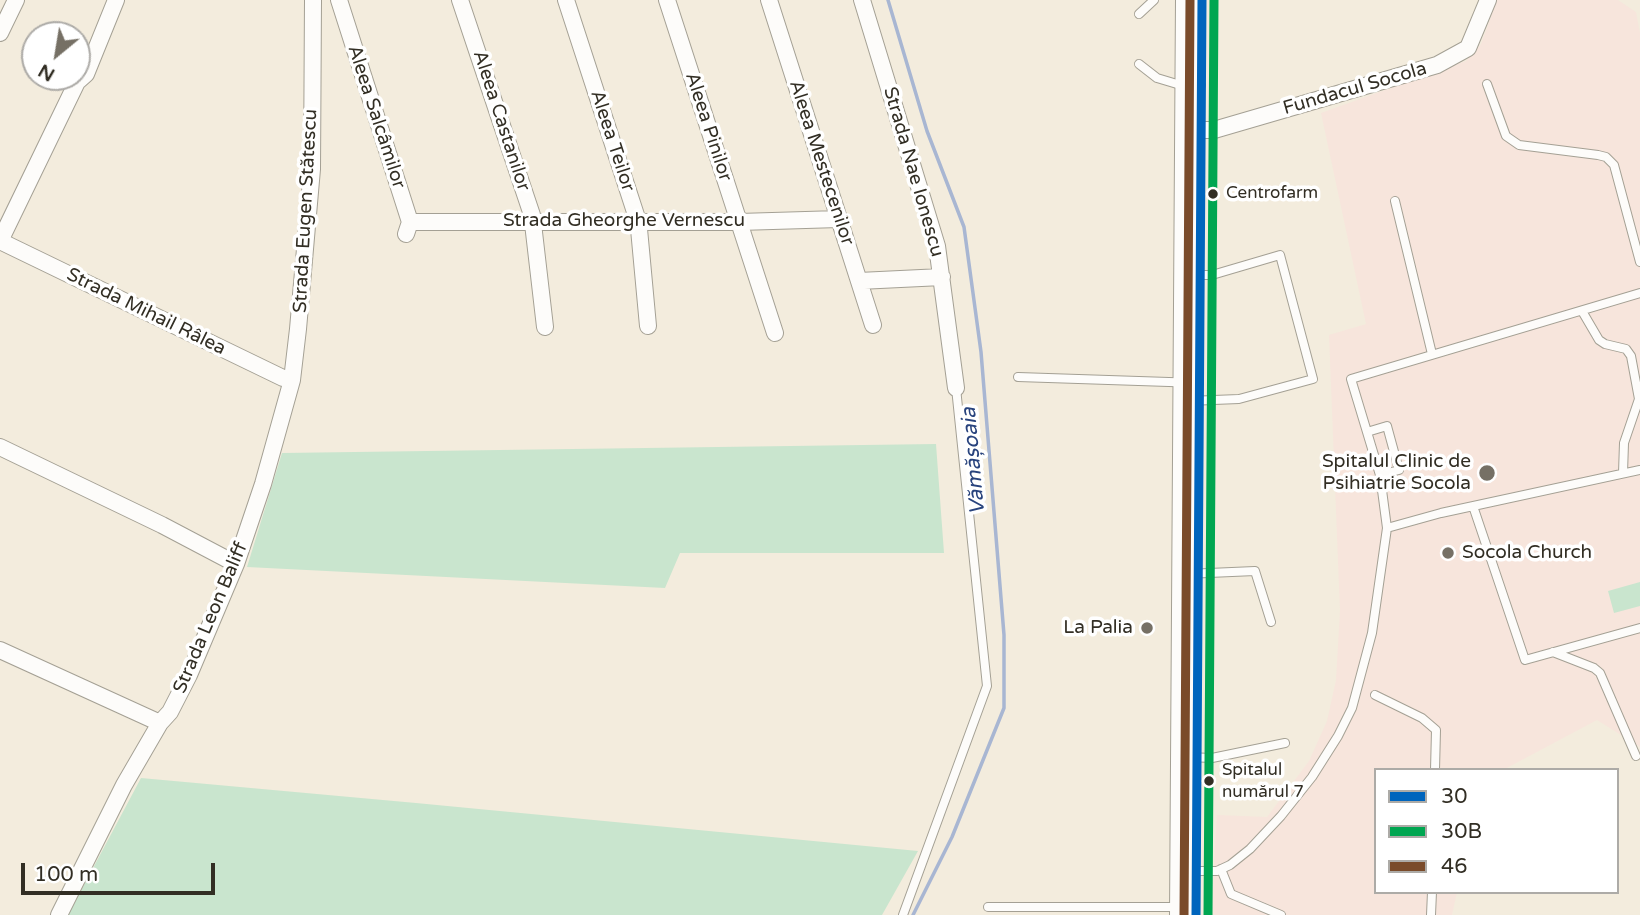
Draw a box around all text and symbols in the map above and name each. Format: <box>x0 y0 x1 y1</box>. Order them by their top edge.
north arrow <box>21 21 91 91</box>
street label: Aleea Salcâmilor <box>342 42 410 192</box>
street label: Aleea Castanilor <box>468 48 534 194</box>
street label: Fundacul Socola <box>1281 58 1429 120</box>
text: N <box>34 59 59 86</box>
street label: Aleea Pinilor <box>680 70 736 184</box>
street label: Aleea Mestecenilor <box>784 78 858 248</box>
street label: Strada Nae Ionescu <box>878 84 948 260</box>
street label: Aleea Teilor <box>585 87 639 195</box>
street label: Strada Eugen Stătescu <box>289 108 323 314</box>
place label: Centrofarm <box>1226 184 1318 204</box>
marker: Centrofarm <box>1206 187 1220 201</box>
street label: Strada Gheorghe Vernescu <box>503 210 745 232</box>
street label: Strada Mihail Râlea <box>63 264 229 360</box>
water label: Vămășoaia <box>957 406 991 516</box>
place label: Spitalul Clinic de Psihiatrie Socola <box>1322 451 1471 495</box>
marker: Spitalul Clinic de Psihiatrie Socola <box>1477 463 1497 483</box>
street label: Strada Leon Baliff <box>169 539 253 697</box>
place label: Socola Church <box>1462 542 1592 564</box>
marker: Socola Church <box>1440 545 1456 561</box>
place label: La Palia <box>1063 617 1133 639</box>
marker: La Palia <box>1139 620 1155 636</box>
place label: Spitalul numărul 7 <box>1222 761 1304 801</box>
legend <box>1374 768 1619 894</box>
marker: Spitalul numărul 7 <box>1202 774 1216 788</box>
text: 30 <box>1441 784 1467 809</box>
text: 30B <box>1441 819 1482 844</box>
scale bar <box>24 848 219 892</box>
text: 46 <box>1441 854 1467 879</box>
text: 100 m <box>34 862 98 887</box>

